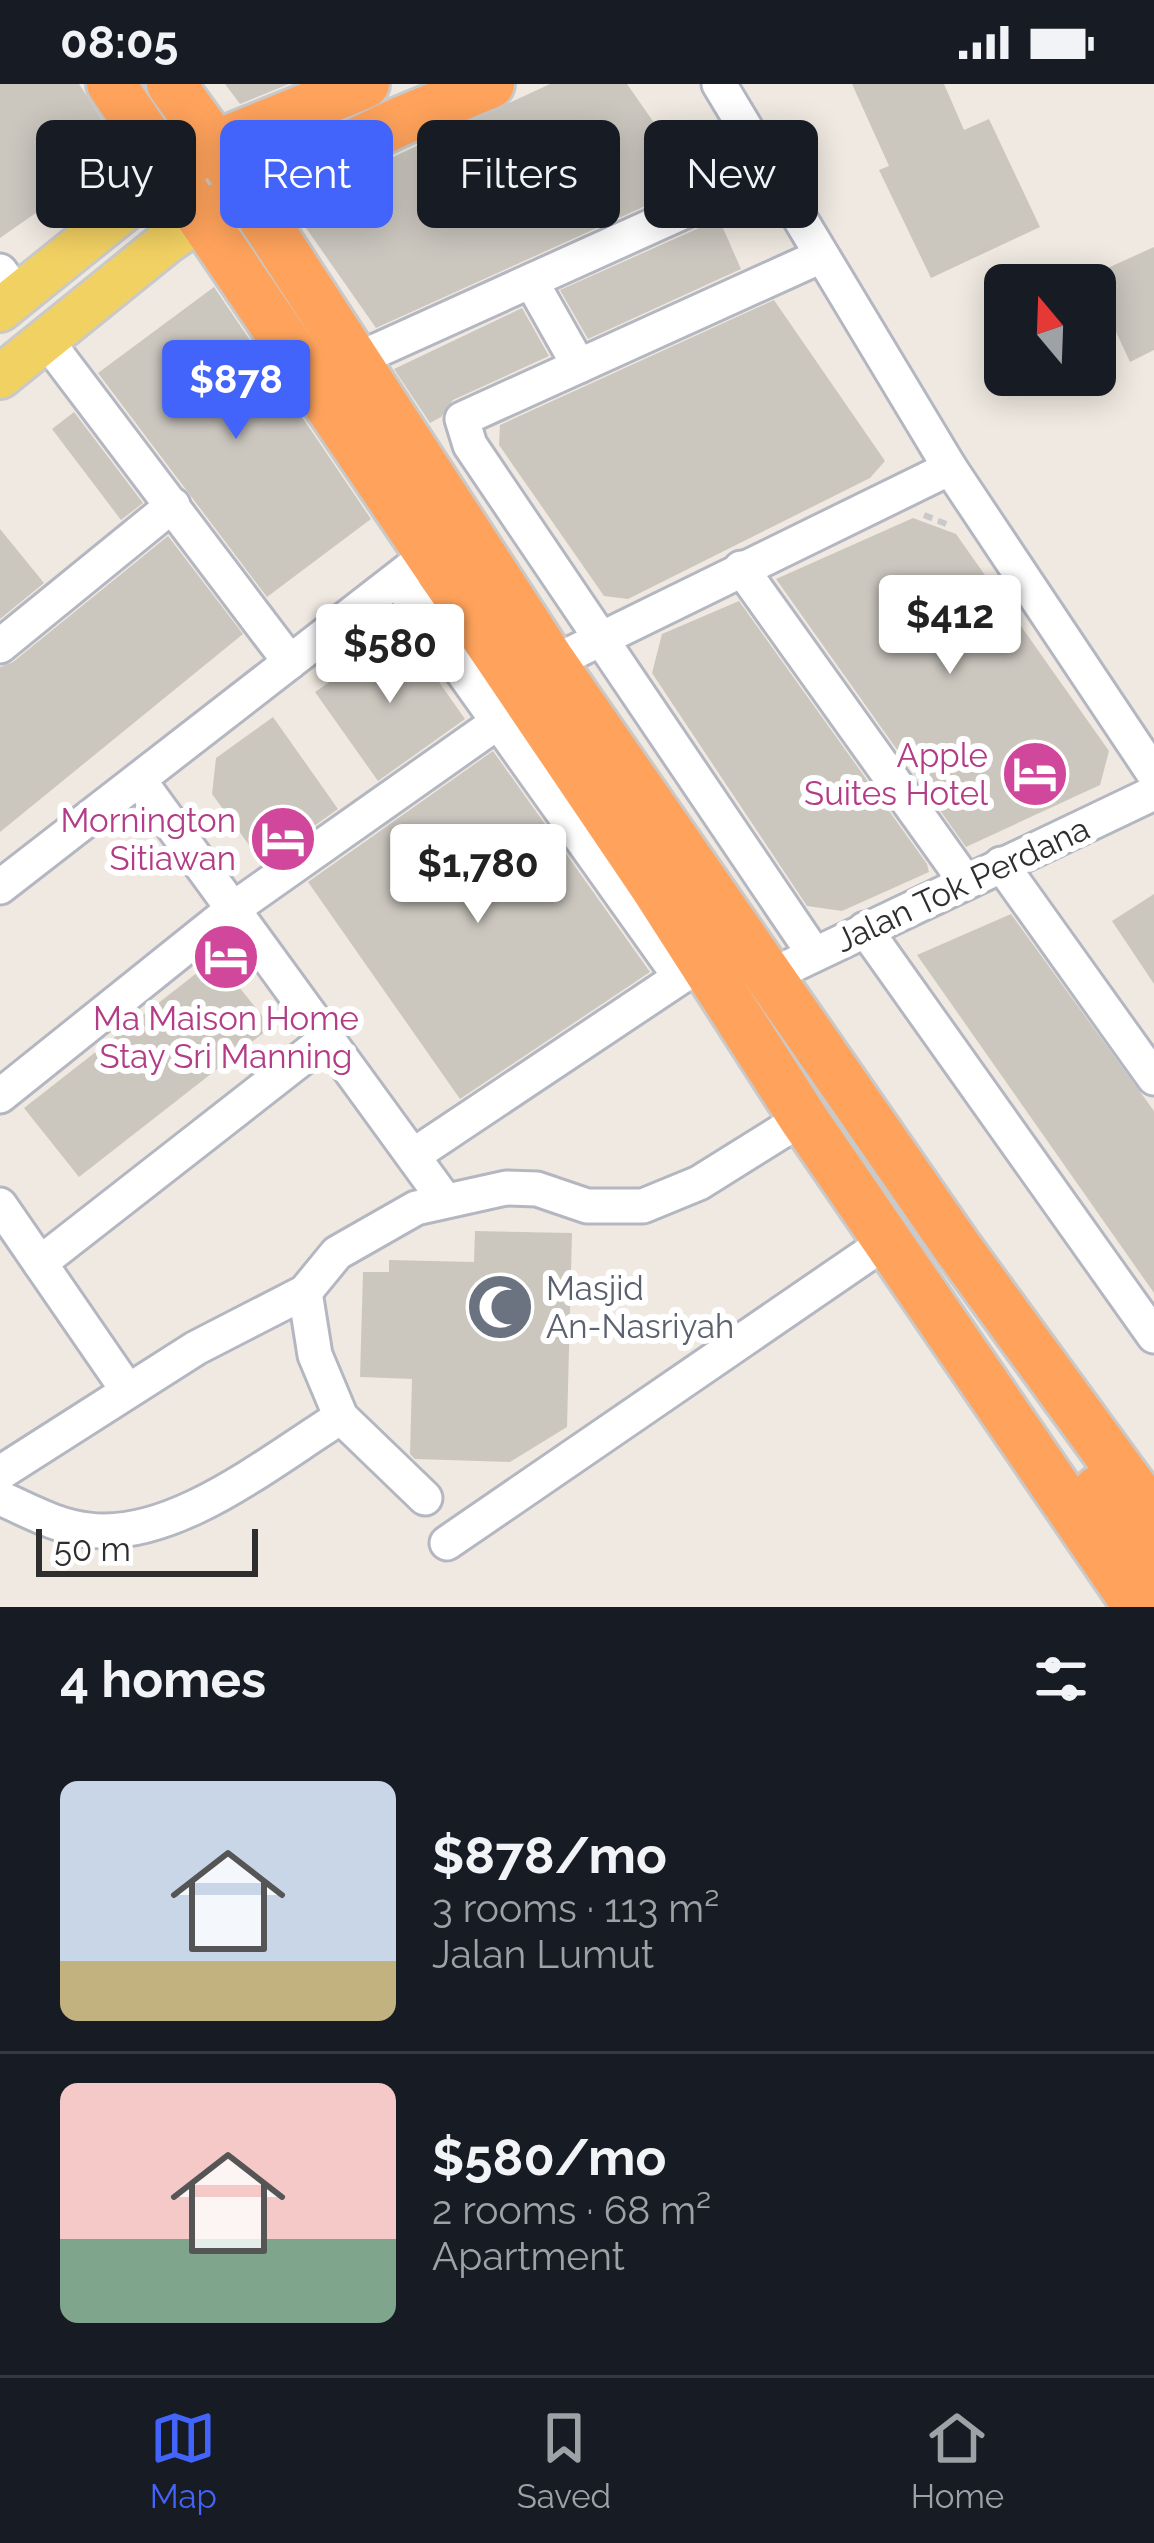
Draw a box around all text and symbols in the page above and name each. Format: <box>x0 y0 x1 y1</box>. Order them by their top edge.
text: 08:05 <box>60 16 179 69</box>
chip: Buy <box>36 120 196 228</box>
chip: Rent <box>220 120 393 228</box>
chip: Filters <box>417 120 620 228</box>
chip: New <box>644 120 818 228</box>
north arrow <box>984 264 1116 396</box>
map controls <box>984 264 1116 396</box>
pin: $878 <box>165 340 307 442</box>
text: $878 <box>189 356 283 402</box>
pin: $412 <box>879 575 1021 677</box>
text: $412 <box>906 591 994 637</box>
pin: $580 <box>319 604 461 706</box>
text: $580 <box>343 620 437 666</box>
place label: Apple Suites Hotel <box>804 736 989 813</box>
hotel icon: Apple Suites Hotel <box>1000 739 1070 809</box>
place label: Mornington Sitiawan <box>60 801 236 878</box>
hotel icon: Mornington Sitiawan <box>248 804 318 874</box>
street label: Jalan Tok Perdana <box>829 809 1095 960</box>
pin: $1,780 <box>380 824 576 926</box>
text: $1,780 <box>417 840 539 886</box>
hotel icon: Ma Maison Home Stay Sri Manning <box>191 922 261 992</box>
place label: Ma Maison Home Stay Sri Manning <box>93 999 359 1076</box>
place label: Masjid An-Nasriyah <box>546 1269 734 1346</box>
mosque icon: Masjid An-Nasriyah <box>465 1272 535 1342</box>
scale bar <box>36 1523 258 1576</box>
text: 50 m <box>54 1530 131 1569</box>
icon: filters <box>1028 1646 1094 1712</box>
text: 4 homes <box>60 1649 266 1709</box>
text: $878/mo <box>432 1825 667 1885</box>
icon: home <box>156 1829 300 1973</box>
text: 3 rooms · 113 m² <box>432 1885 719 1931</box>
text: Jalan Lumut <box>432 1931 654 1977</box>
text: $580/mo <box>432 2127 667 2187</box>
icon: home <box>156 2131 300 2275</box>
text: 2 rooms · 68 m² <box>432 2187 711 2233</box>
text: Apartment <box>432 2233 625 2279</box>
tab: Map <box>150 2405 217 2516</box>
tab: Saved <box>517 2405 611 2516</box>
tab: Home <box>911 2405 1004 2516</box>

